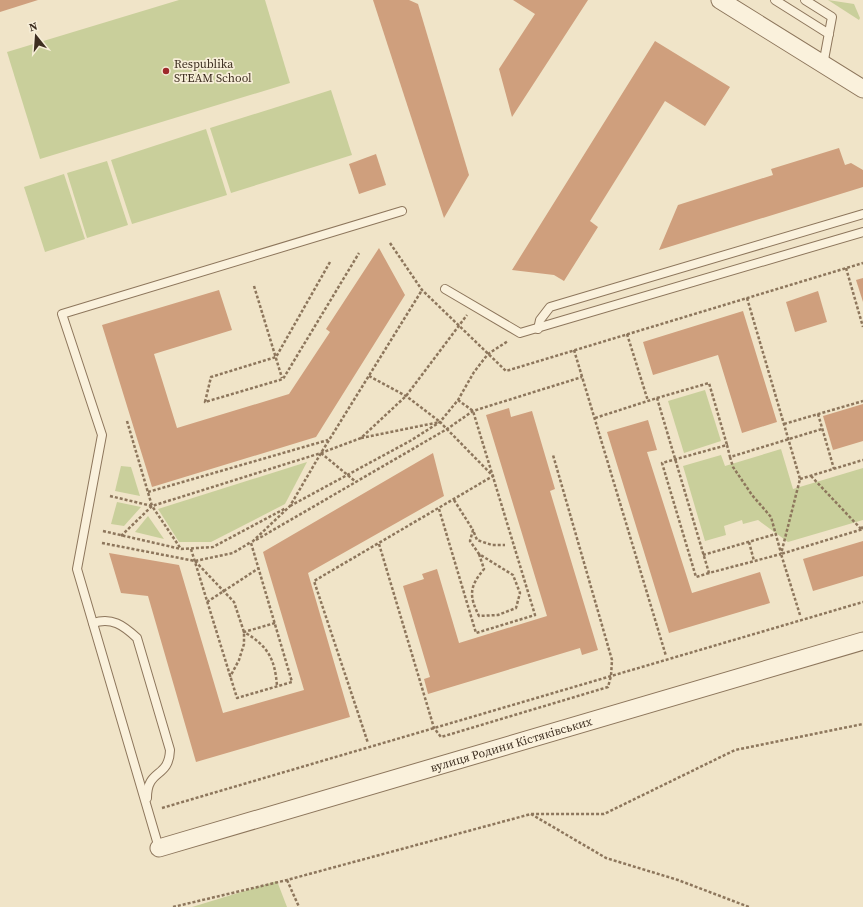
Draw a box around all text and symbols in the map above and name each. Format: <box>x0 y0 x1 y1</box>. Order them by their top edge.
north arrow <box>16 16 56 56</box>
text: N <box>27 19 39 35</box>
place label: Respublika STEAM School <box>174 56 252 86</box>
marker: Respublika STEAM School <box>161 66 171 76</box>
street label: вулиця Родини Кістяківських <box>428 713 595 776</box>

